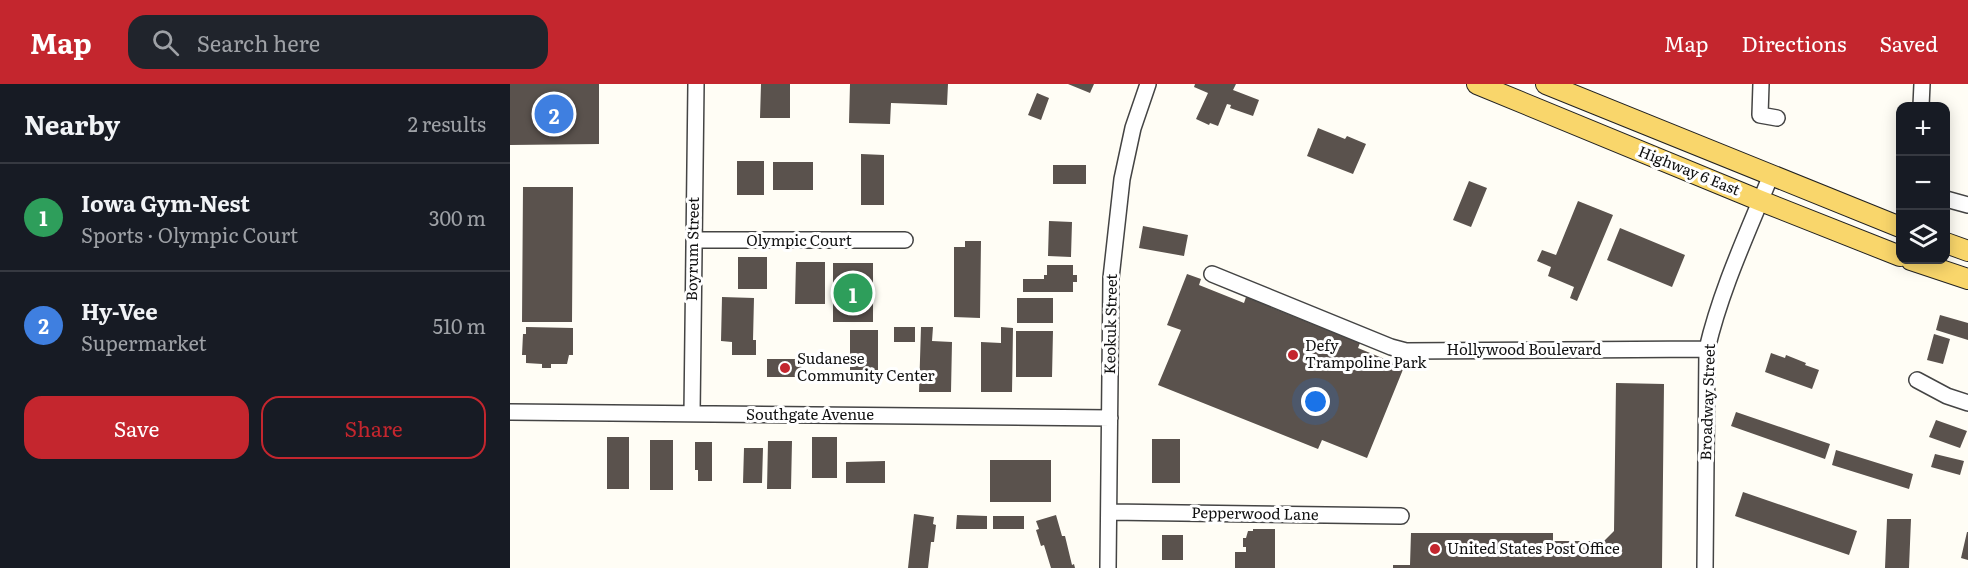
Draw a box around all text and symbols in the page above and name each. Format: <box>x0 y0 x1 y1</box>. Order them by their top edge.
search box <box>128 15 548 69</box>
text: Map <box>30 21 92 63</box>
icon: search <box>149 26 182 59</box>
text: Search here <box>197 26 320 59</box>
text: Map <box>1664 27 1709 58</box>
text: Directions <box>1742 27 1847 58</box>
text: Saved <box>1880 27 1938 58</box>
pin: 2 <box>534 92 573 136</box>
map controls <box>1896 102 1950 264</box>
button: + <box>1896 102 1950 156</box>
text: Nearby <box>24 104 120 143</box>
text: 2 results <box>408 108 486 138</box>
street label: Highway 6 East <box>1635 139 1744 201</box>
button: − <box>1896 156 1950 210</box>
text: Iowa Gym-Nest <box>81 186 250 219</box>
street label: Boyrum Street <box>679 197 704 301</box>
text: 1 <box>39 202 48 232</box>
text: 300 m <box>429 202 486 232</box>
button: layers <box>1896 210 1950 264</box>
text: Sports · Olympic Court <box>81 219 298 249</box>
street label: Olympic Court <box>746 228 852 251</box>
pin: 1 <box>834 270 872 316</box>
street label: Keokuk Street <box>1097 273 1122 375</box>
text: Hy-Vee <box>81 294 158 327</box>
text: 2 <box>38 310 49 340</box>
text: 510 m <box>433 310 486 340</box>
text: Supermarket <box>81 327 207 357</box>
place label: Defy Trampoline Park <box>1305 333 1427 373</box>
street label: Hollywood Boulevard <box>1447 337 1601 360</box>
street label: Broadway Street <box>1693 343 1720 461</box>
place label: Sudanese Community Center <box>797 346 935 386</box>
marker: Defy Trampoline Park <box>1286 348 1300 362</box>
marker: Sudanese Community Center <box>778 361 792 375</box>
your location <box>1301 387 1330 416</box>
button: Save <box>24 396 249 459</box>
button: Share <box>261 396 486 459</box>
street label: Southgate Avenue <box>746 402 874 425</box>
street label: Pepperwood Lane <box>1191 500 1319 525</box>
place label: United States Post Office <box>1447 536 1620 559</box>
marker: United States Post Office <box>1428 542 1442 556</box>

